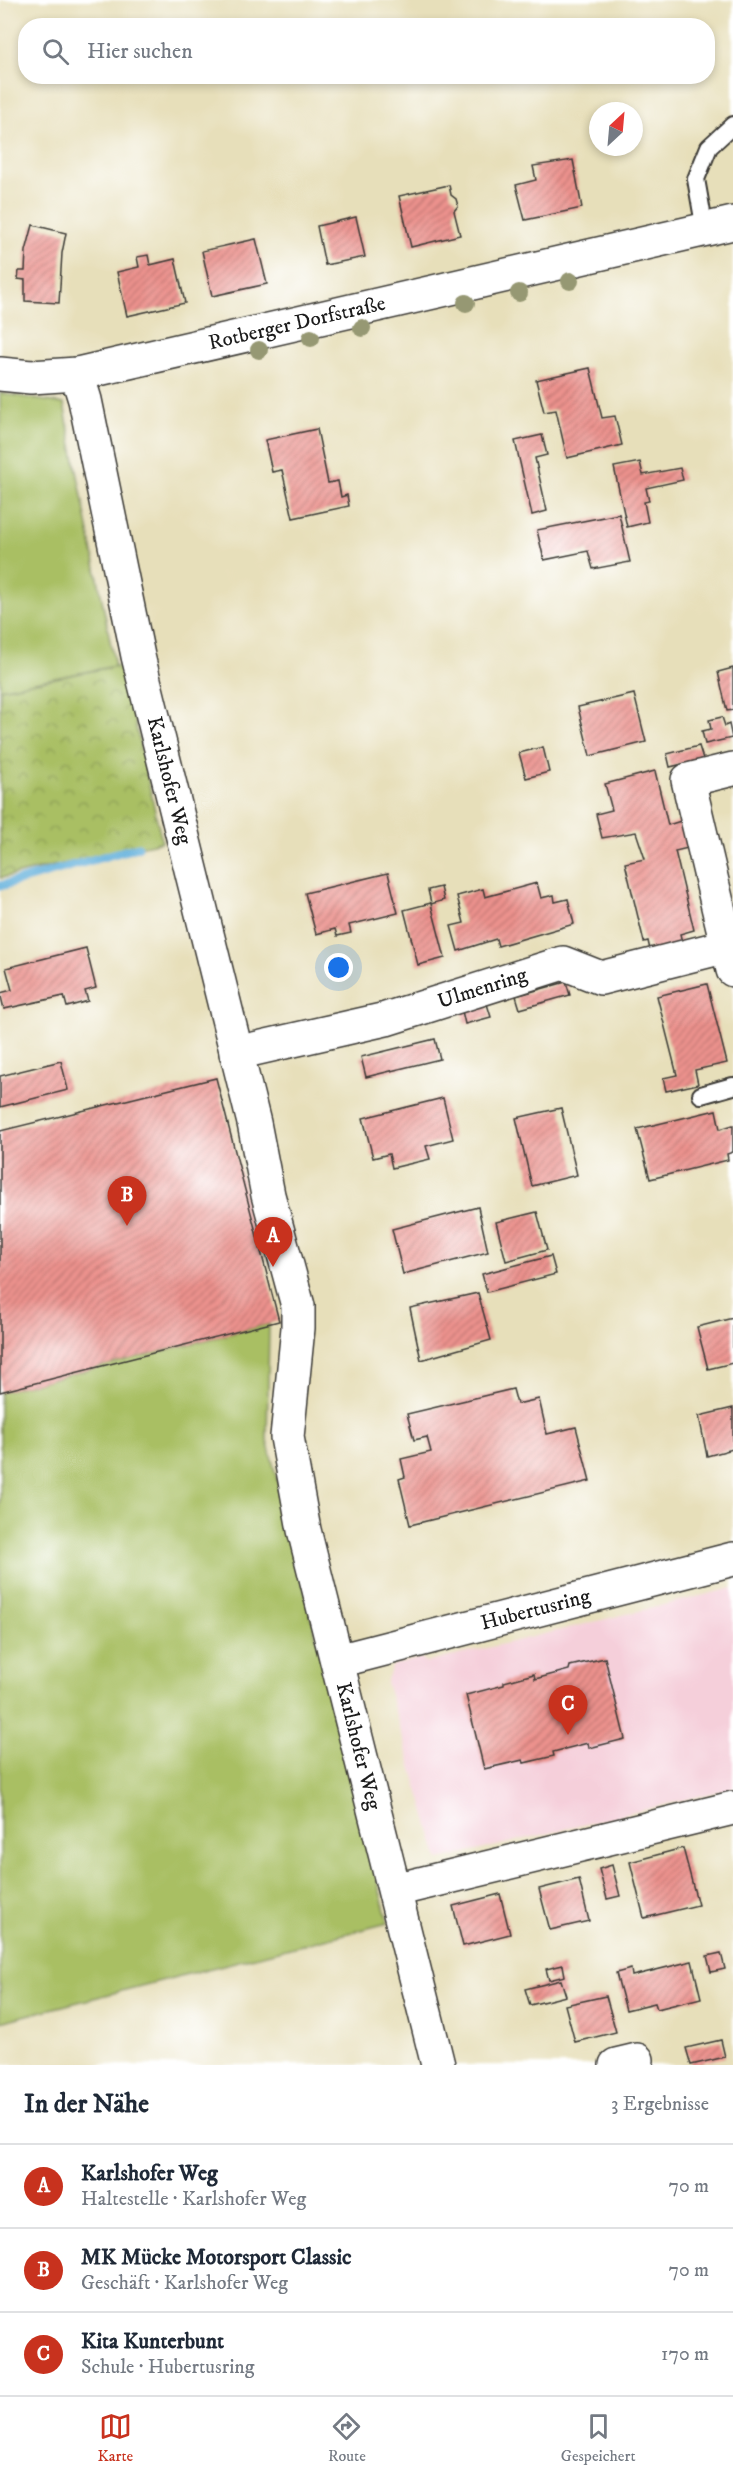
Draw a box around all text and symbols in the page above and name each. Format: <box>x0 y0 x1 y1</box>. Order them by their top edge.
search box <box>18 18 715 84</box>
icon: search <box>39 35 72 68</box>
text: Hier suchen <box>87 38 193 65</box>
north arrow <box>589 102 643 156</box>
street label: Rotberger Dorfstraße <box>206 290 388 356</box>
street label: Karlshofer Weg <box>141 714 197 848</box>
your location <box>324 953 353 982</box>
street label: Ulmenring <box>434 962 531 1015</box>
pin: B <box>108 1176 146 1226</box>
pin: A <box>254 1218 292 1267</box>
street label: Hubertusring <box>478 1583 594 1637</box>
street label: Karlshofer Weg <box>330 1680 387 1813</box>
pin: C <box>548 1686 588 1735</box>
text: In der Nähe <box>24 2088 149 2121</box>
text: 3 Ergebnisse <box>611 2092 709 2117</box>
text: Karlshofer Weg <box>81 2160 218 2187</box>
text: A <box>37 2174 50 2199</box>
text: 70 m <box>668 2174 709 2199</box>
text: Haltestelle · Karlshofer Weg <box>81 2187 306 2212</box>
text: MK Mücke Motorsport Classic <box>81 2244 352 2271</box>
text: B <box>37 2258 50 2283</box>
text: 70 m <box>668 2258 709 2283</box>
text: Geschäft · Karlshofer Weg <box>81 2271 288 2296</box>
text: Kita Kunterbunt <box>81 2328 224 2355</box>
text: C <box>37 2342 50 2367</box>
text: 170 m <box>661 2342 709 2367</box>
text: Schule · Hubertusring <box>81 2355 255 2380</box>
tab: Karte <box>97 2410 133 2466</box>
tab: Route <box>328 2410 366 2466</box>
tab: Gespeichert <box>561 2410 636 2466</box>

